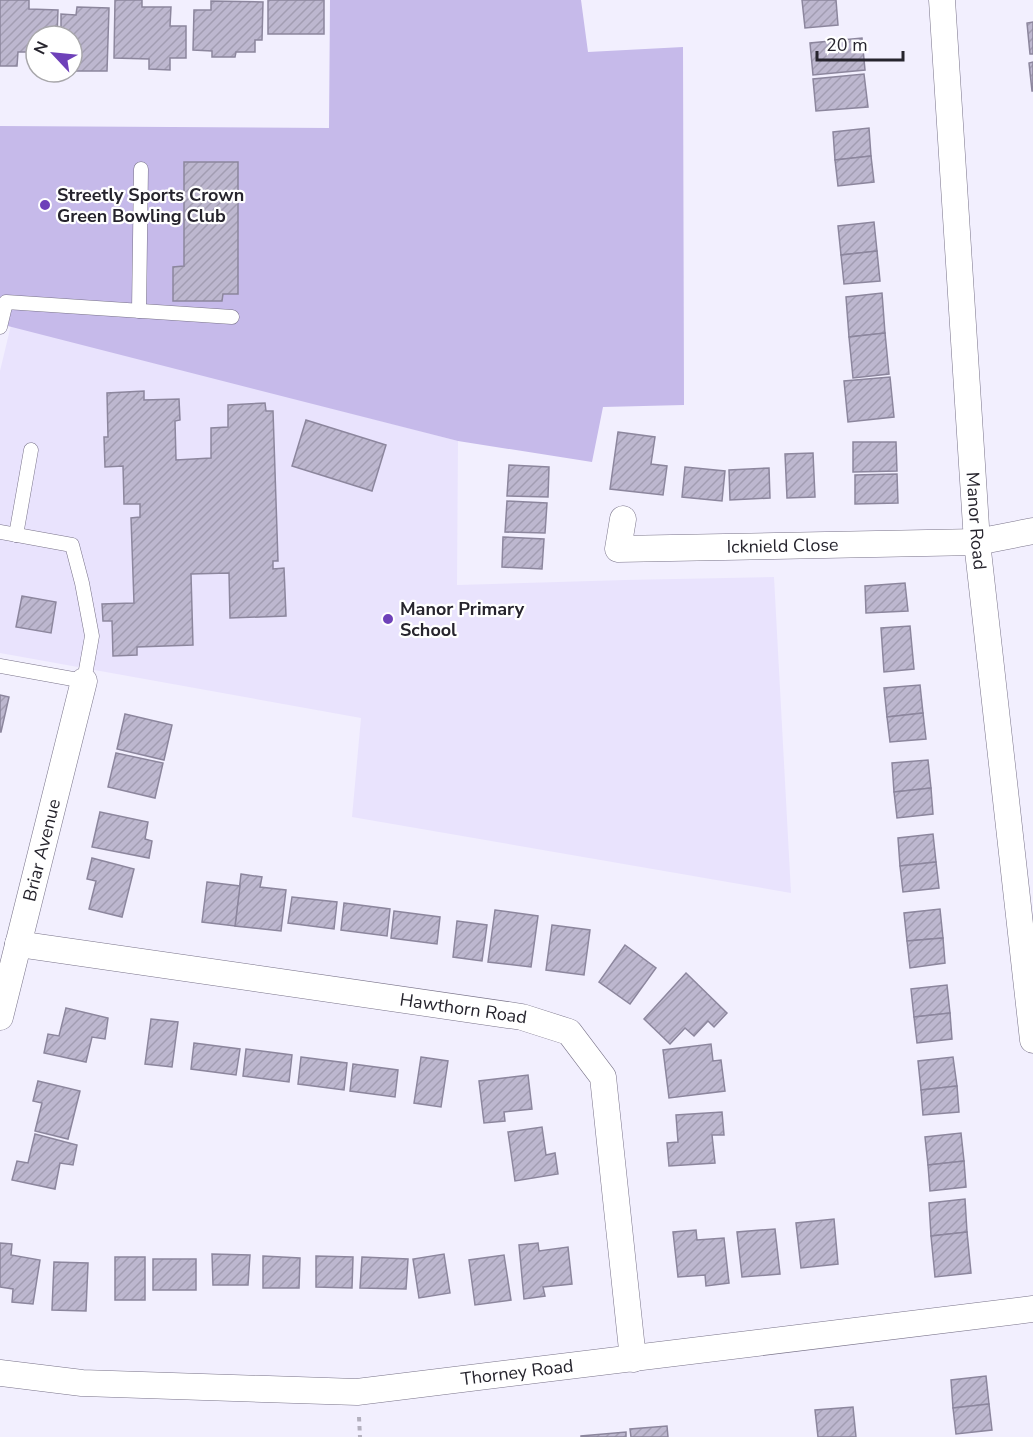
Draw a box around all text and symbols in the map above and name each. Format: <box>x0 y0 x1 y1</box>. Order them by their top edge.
north arrow <box>24 24 84 84</box>
scale bar <box>817 24 902 62</box>
text: 20 m <box>826 33 868 57</box>
text: N <box>29 38 54 58</box>
place label: Streetly Sports Crown Green Bowling Club <box>57 183 244 228</box>
marker: Streetly Sports Crown Green Bowling Club <box>38 198 52 212</box>
street label: Manor Road <box>960 471 992 571</box>
street label: Icknield Close <box>726 533 839 559</box>
place label: Manor Primary School <box>400 597 525 642</box>
marker: Manor Primary School <box>381 612 395 626</box>
street label: Briar Avenue <box>17 796 66 904</box>
street label: Hawthorn Road <box>398 987 529 1030</box>
street label: Thorney Road <box>459 1354 575 1391</box>

